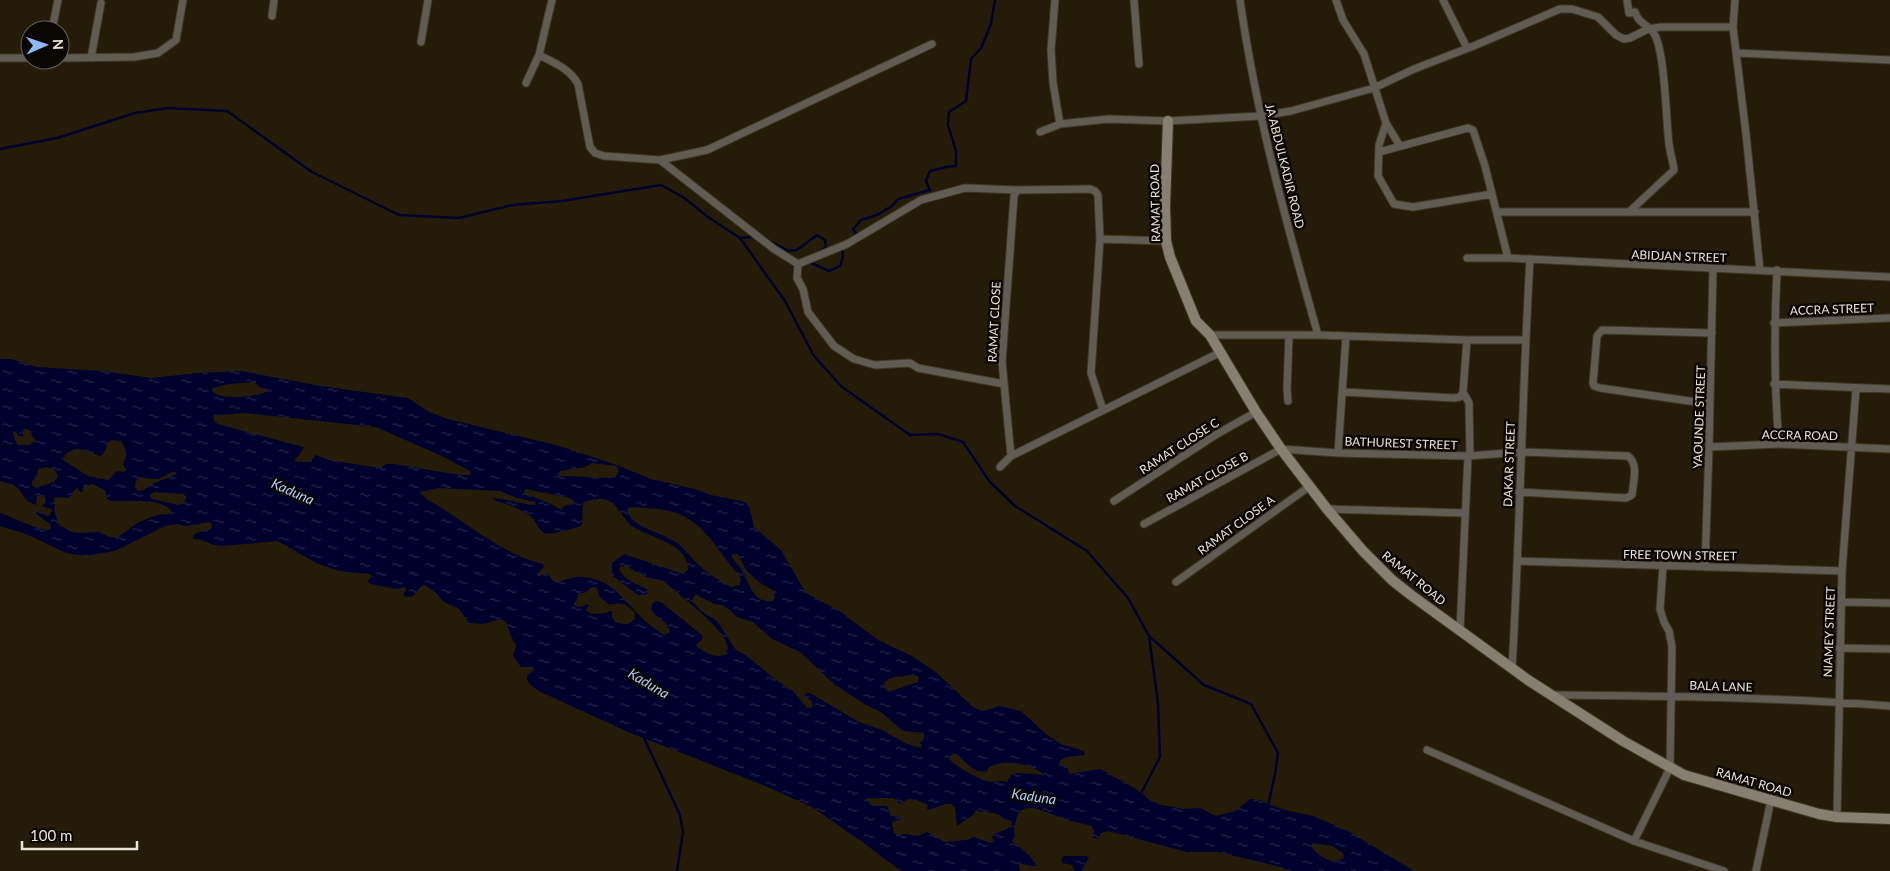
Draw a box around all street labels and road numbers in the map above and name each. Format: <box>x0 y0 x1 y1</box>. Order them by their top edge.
street label: JA ABDULKADIR ROAD <box>1262 102 1308 230</box>
street label: RAMAT ROAD <box>1147 164 1163 242</box>
street label: ABIDJAN STREET <box>1631 247 1727 265</box>
street label: RAMAT CLOSE <box>984 281 1004 363</box>
street label: ACCRA STREET <box>1790 300 1874 318</box>
street label: YAOUNDE STREET <box>1690 365 1708 469</box>
street label: RAMAT CLOSE C <box>1136 415 1222 477</box>
street label: DAKAR STREET <box>1500 421 1518 507</box>
street label: ACCRA ROAD <box>1762 427 1838 443</box>
street label: BATHUREST STREET <box>1344 434 1458 452</box>
street label: RAMAT CLOSE B <box>1163 448 1251 506</box>
street label: RAMAT CLOSE A <box>1195 492 1278 558</box>
street label: FREE TOWN STREET <box>1623 547 1737 563</box>
street label: RAMAT ROAD <box>1379 548 1449 608</box>
street label: NIAMEY STREET <box>1820 586 1838 678</box>
street label: BALA LANE <box>1689 677 1753 695</box>
street label: RAMAT ROAD <box>1714 764 1794 800</box>

